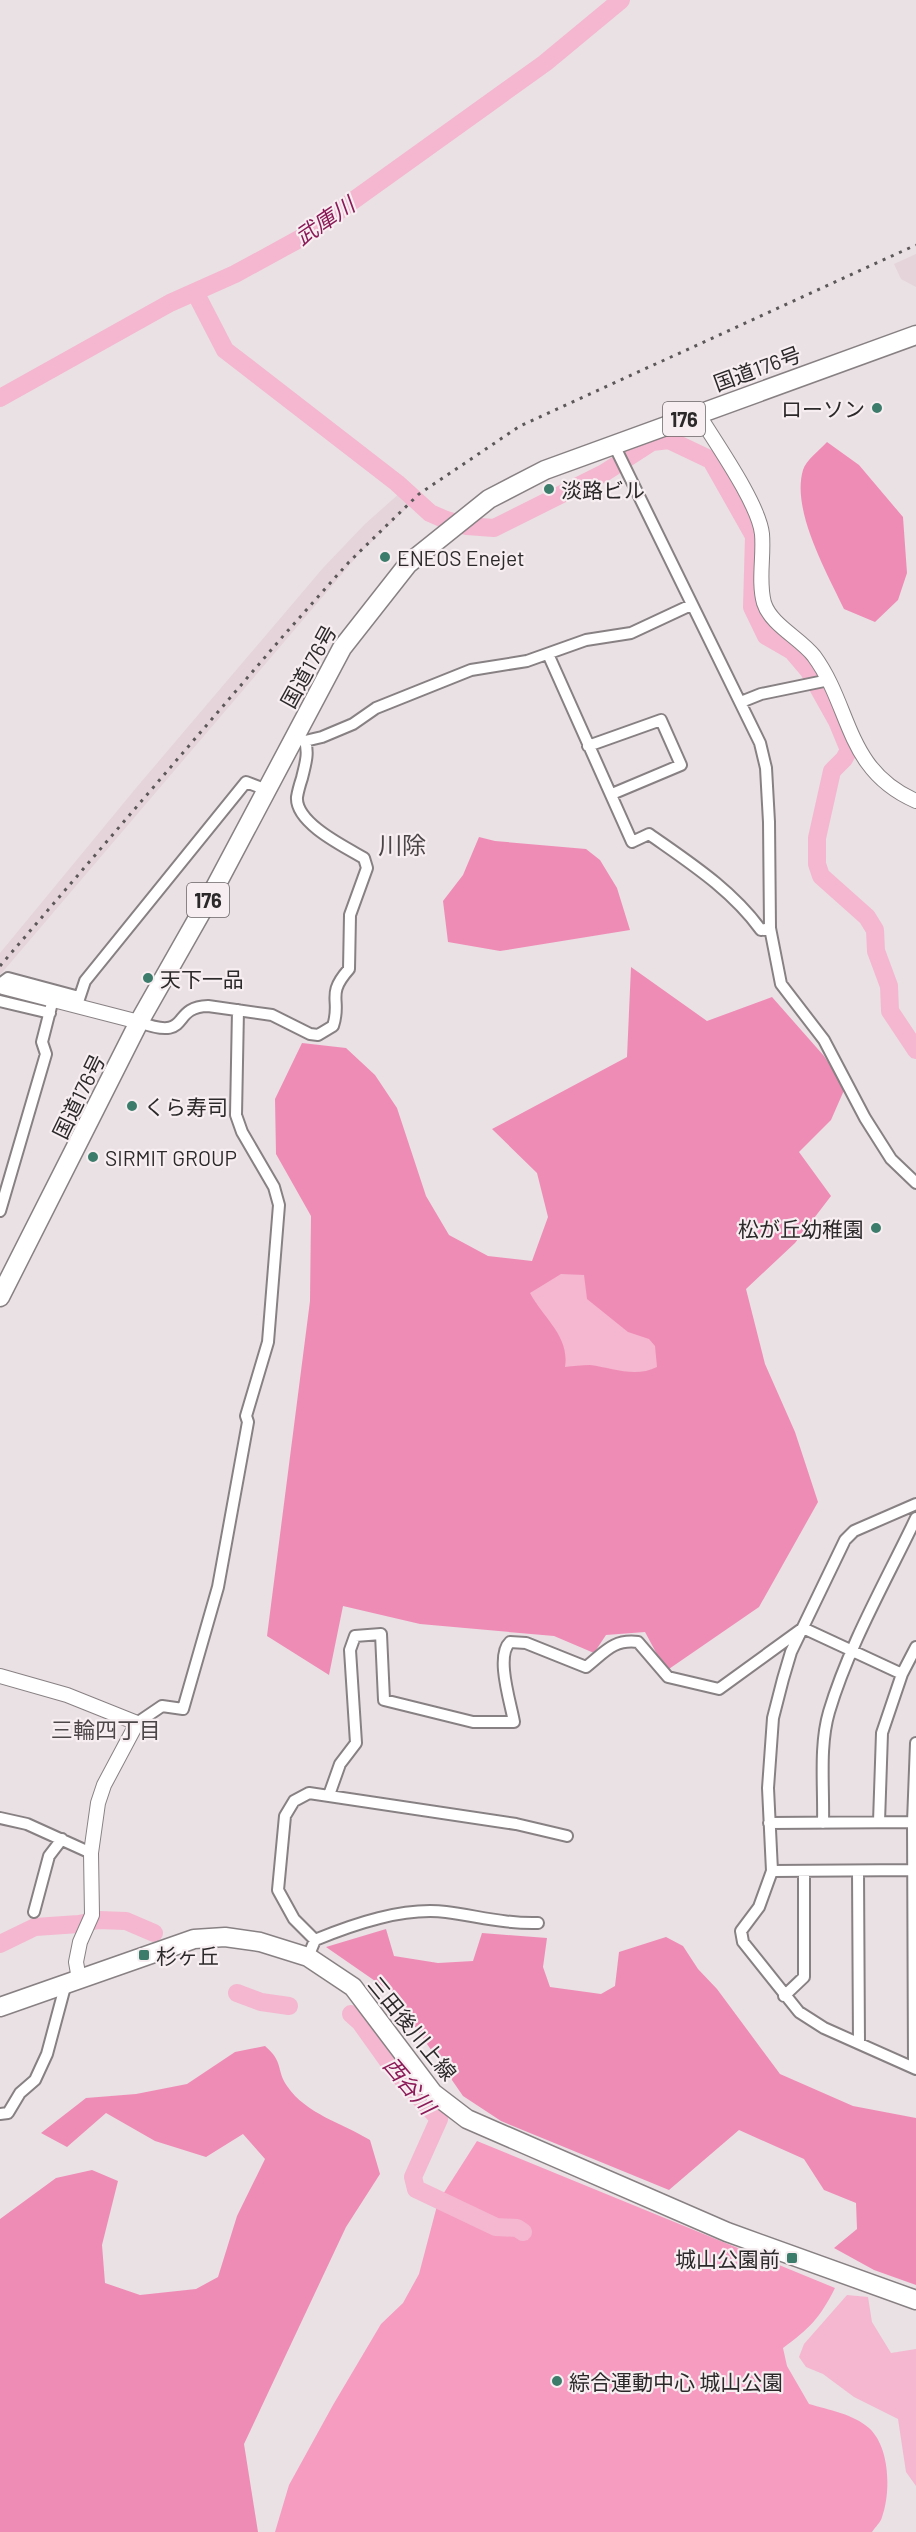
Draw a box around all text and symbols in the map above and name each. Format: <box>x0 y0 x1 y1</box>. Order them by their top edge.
water label: 武庫川 <box>289 190 360 249</box>
street label: 国道176号 <box>710 341 804 395</box>
place label: ローソン <box>781 396 865 421</box>
marker: ローソン <box>870 401 884 415</box>
road number: 176 <box>663 402 705 436</box>
place label: 淡路ビル <box>561 477 645 502</box>
marker: 淡路ビル <box>542 482 556 496</box>
place label: ENEOS Enejet <box>397 545 525 570</box>
marker: ENEOS Enejet <box>378 550 392 564</box>
street label: 国道176号 <box>275 620 341 712</box>
district label: 川除 <box>378 830 426 859</box>
road number: 176 <box>187 883 229 917</box>
place label: 天下一品 <box>160 966 244 991</box>
marker: 天下一品 <box>141 971 155 985</box>
street label: 国道176号 <box>47 1050 109 1142</box>
place label: くら寿司 <box>144 1094 228 1119</box>
marker: くら寿司 <box>125 1099 139 1113</box>
place label: SIRMIT GROUP <box>105 1145 237 1170</box>
marker: SIRMIT GROUP <box>86 1150 100 1164</box>
place label: 松が丘幼稚園 <box>738 1216 864 1241</box>
marker: 松が丘幼稚園 <box>869 1221 883 1235</box>
district label: 三輪四丁目 <box>51 1716 161 1742</box>
place label: 杉ヶ丘 <box>156 1943 219 1968</box>
marker: 杉ヶ丘 <box>137 1948 151 1962</box>
street label: 三田後川上線 <box>364 1971 462 2085</box>
water label: 西谷川 <box>379 2051 442 2120</box>
place label: 城山公園前 <box>675 2246 780 2271</box>
marker: 城山公園前 <box>785 2251 799 2265</box>
place label: 綜合運動中心 城山公園 <box>569 2369 783 2394</box>
marker: 綜合運動中心 城山公園 <box>550 2374 564 2388</box>

